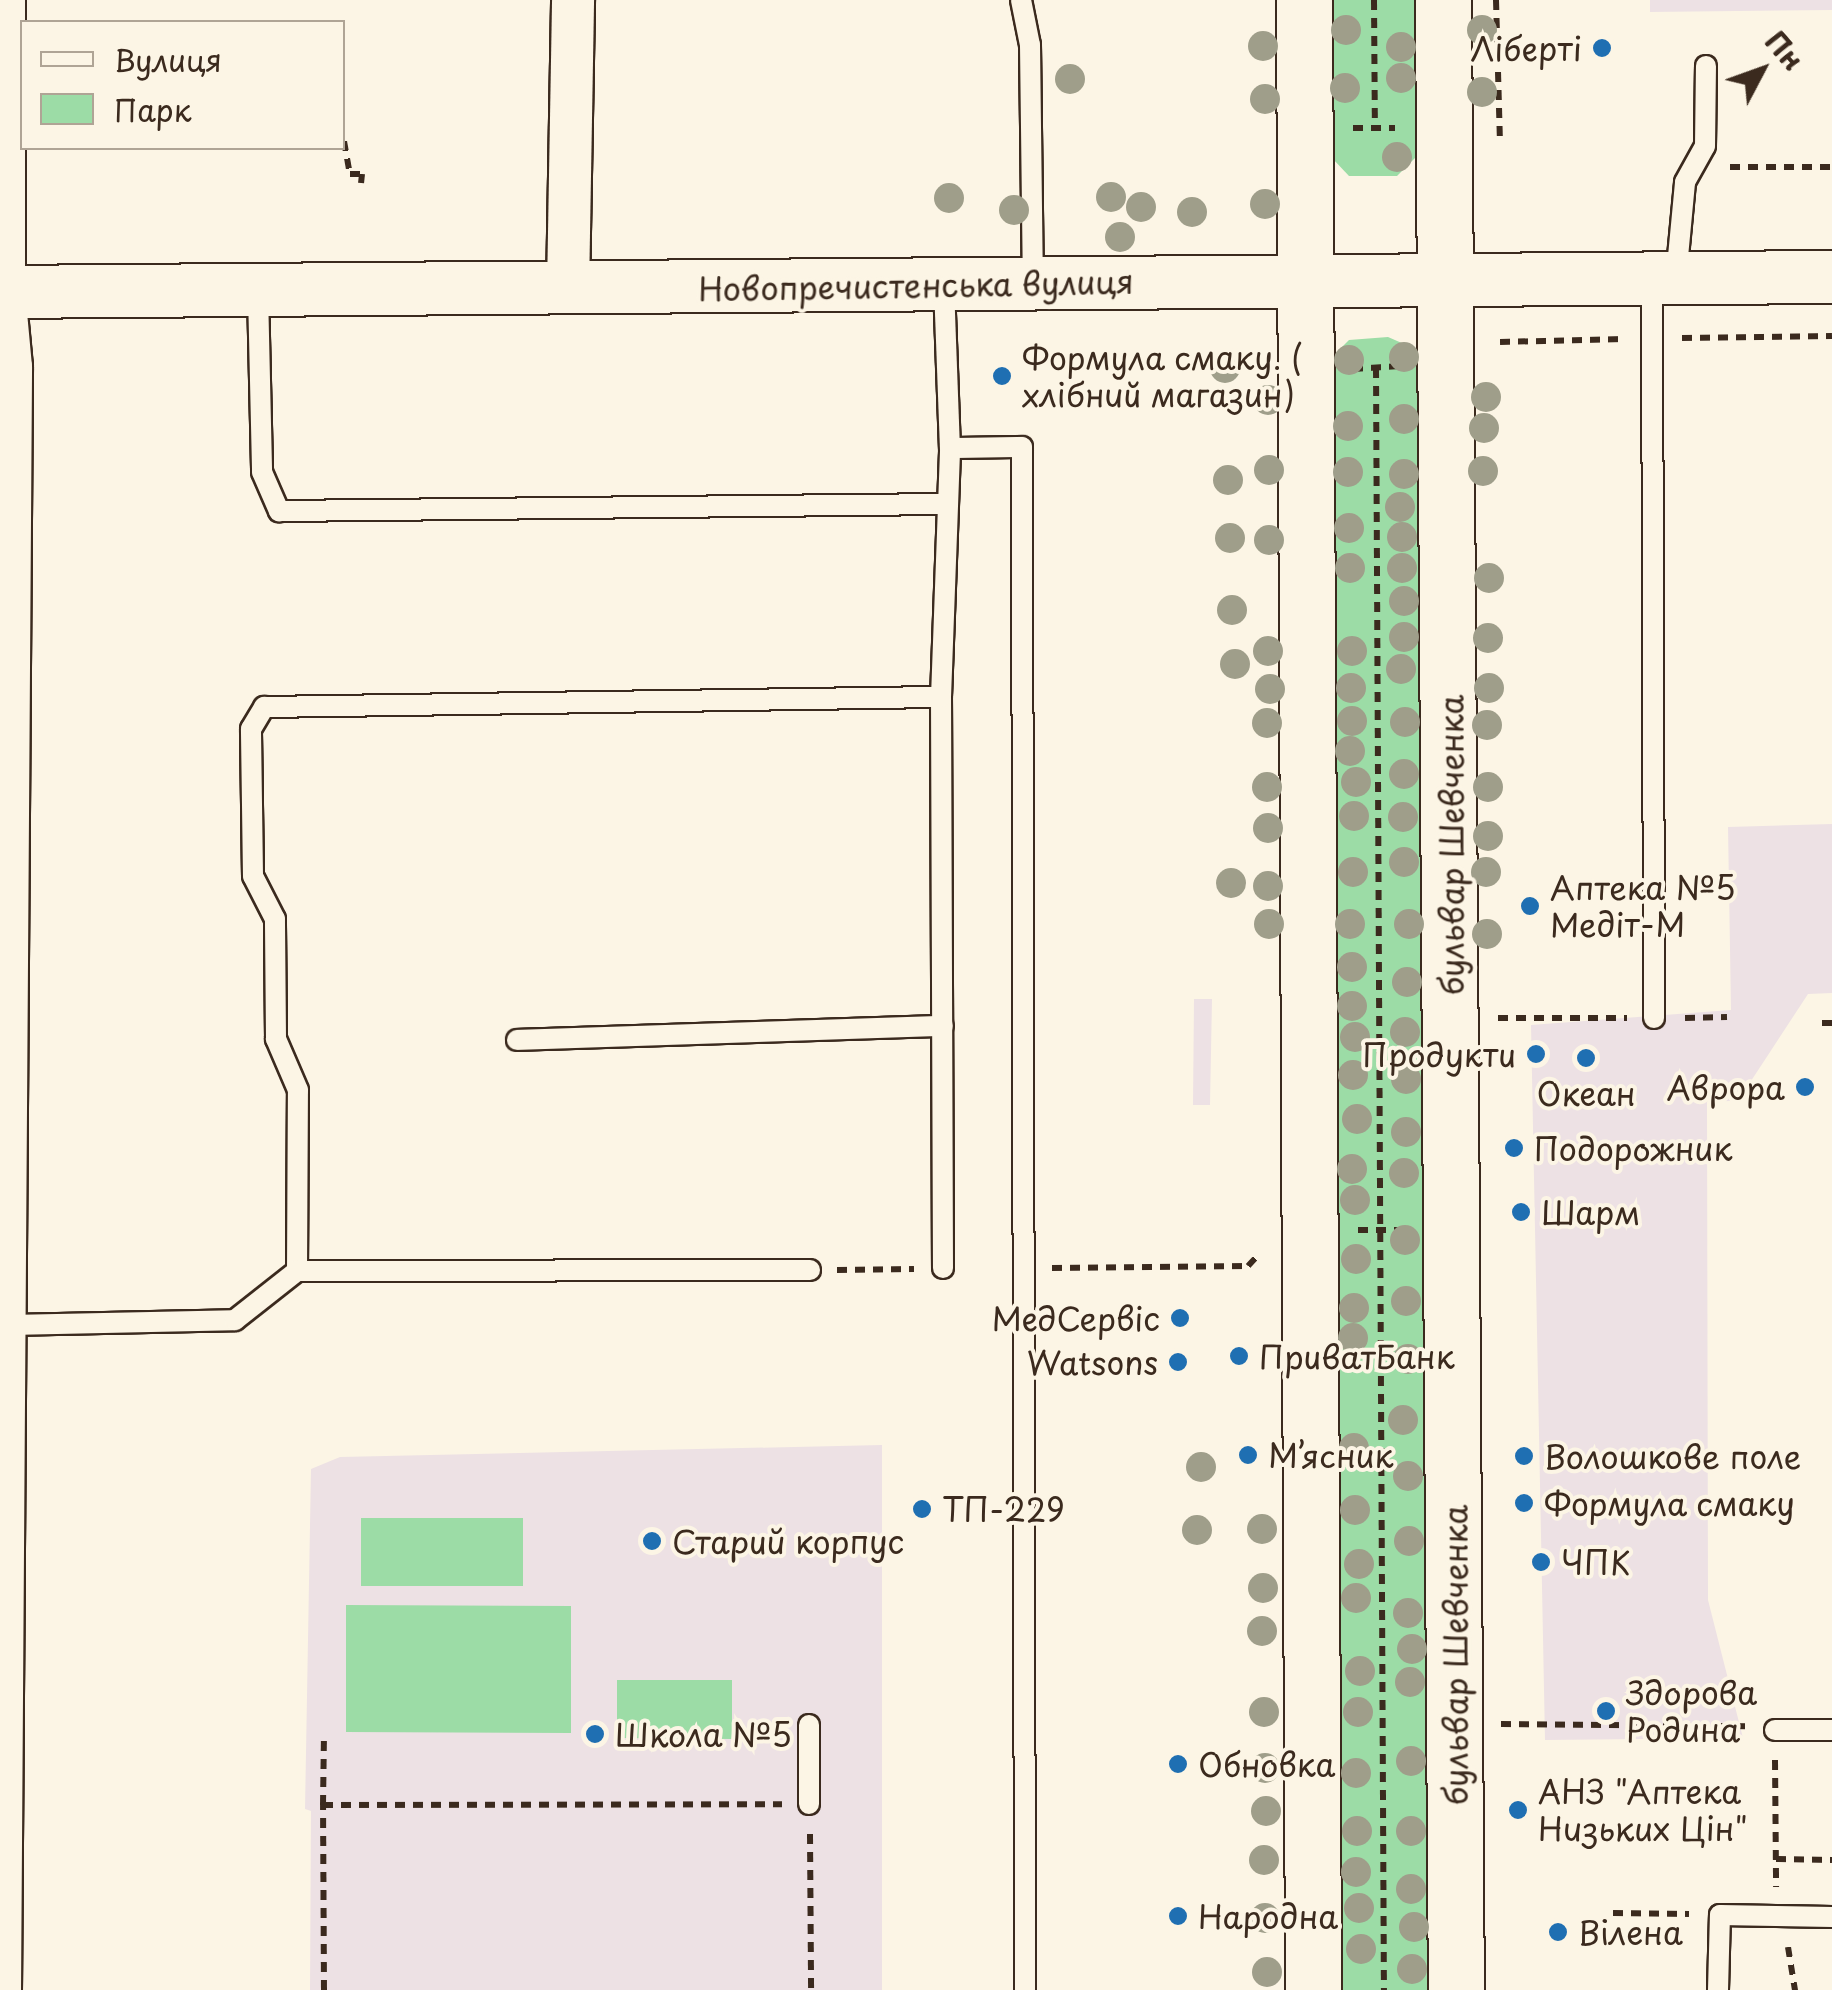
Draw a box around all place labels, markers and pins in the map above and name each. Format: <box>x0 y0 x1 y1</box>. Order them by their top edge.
place label: Ліберті <box>1470 29 1582 67</box>
marker: Ліберті <box>1591 37 1613 59</box>
place label: Формула смаку. ( хлібний магазин) <box>1022 339 1306 414</box>
marker: Формула смаку. ( хлібний магазин) <box>991 365 1013 387</box>
place label: Аптека №5 Медіт-М <box>1550 869 1735 944</box>
marker: Аптека №5 Медіт-М <box>1519 895 1541 917</box>
place label: Продукти <box>1362 1035 1516 1073</box>
marker: Продукти <box>1525 1043 1547 1065</box>
marker: Океан <box>1575 1047 1597 1069</box>
place label: Аврора <box>1666 1068 1785 1106</box>
place label: Океан <box>1536 1074 1636 1112</box>
marker: Аврора <box>1794 1076 1816 1098</box>
place label: Подорожник <box>1534 1129 1732 1167</box>
marker: Подорожник <box>1503 1137 1525 1159</box>
place label: Шарм <box>1541 1193 1640 1231</box>
marker: Шарм <box>1510 1201 1532 1223</box>
place label: МедСервіс <box>992 1299 1160 1337</box>
marker: МедСервіс <box>1169 1307 1191 1329</box>
place label: ПриватБанк <box>1259 1337 1455 1375</box>
place label: Watsons <box>1027 1343 1158 1381</box>
marker: ПриватБанк <box>1228 1345 1250 1367</box>
marker: Watsons <box>1167 1351 1189 1373</box>
place label: Мʼясник <box>1268 1436 1394 1474</box>
place label: Волошкове поле <box>1544 1437 1800 1475</box>
marker: Мʼясник <box>1237 1444 1259 1466</box>
marker: Волошкове поле <box>1513 1445 1535 1467</box>
place label: Формула смаку <box>1544 1484 1796 1522</box>
place label: ТП-229 <box>942 1490 1065 1528</box>
marker: Формула смаку <box>1513 1492 1535 1514</box>
marker: ТП-229 <box>911 1498 933 1520</box>
place label: Старий корпус <box>672 1522 906 1560</box>
marker: Старий корпус <box>641 1530 663 1552</box>
place label: ЧПК <box>1561 1543 1630 1581</box>
marker: ЧПК <box>1530 1551 1552 1573</box>
place label: Здорова Родина <box>1626 1674 1757 1749</box>
marker: Здорова Родина <box>1595 1700 1617 1722</box>
place label: Школа №5 <box>615 1715 793 1753</box>
marker: Школа №5 <box>584 1723 606 1745</box>
place label: Обновка <box>1198 1745 1335 1783</box>
marker: Обновка <box>1167 1753 1189 1775</box>
place label: АНЗ "Аптека Низьких Цiн" <box>1538 1773 1750 1848</box>
marker: АНЗ "Аптека Низьких Цiн" <box>1507 1799 1529 1821</box>
place label: Народна <box>1198 1897 1338 1935</box>
marker: Народна <box>1167 1905 1189 1927</box>
place label: Вілена <box>1578 1913 1683 1951</box>
marker: Вілена <box>1547 1921 1569 1943</box>

